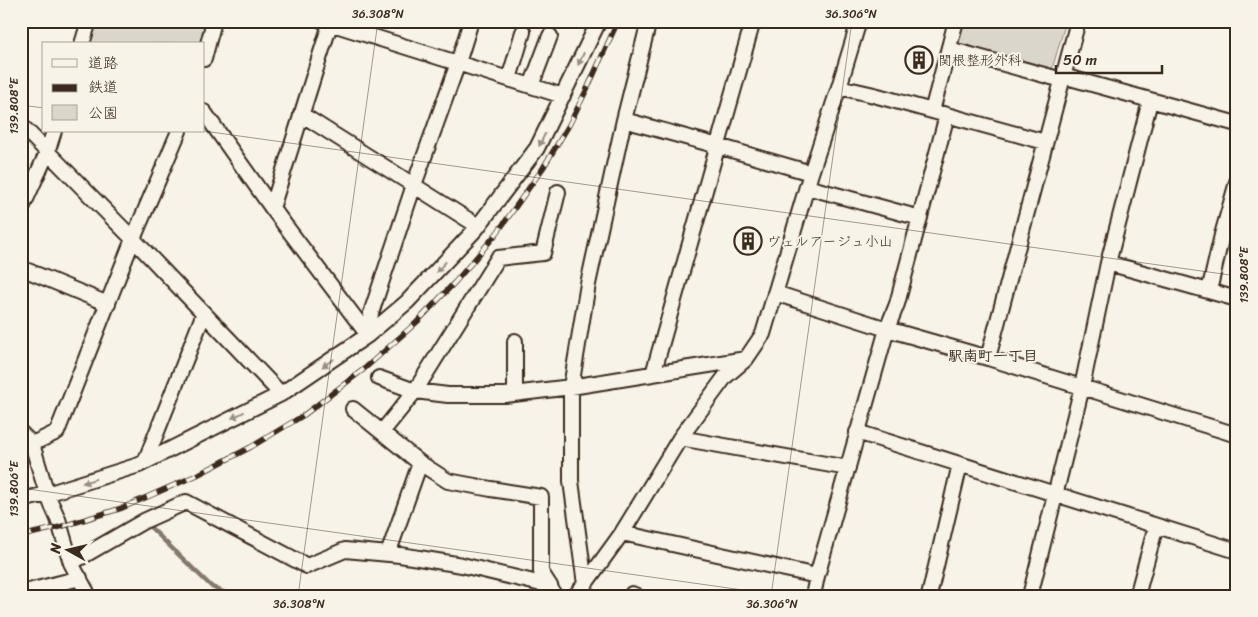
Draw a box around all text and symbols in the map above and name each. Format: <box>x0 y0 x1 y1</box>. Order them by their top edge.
text: 36.308°N <box>352 3 405 25</box>
text: 36.306°N <box>825 3 877 25</box>
legend <box>42 42 205 132</box>
scale bar <box>1056 42 1162 74</box>
building icon: 関根整形外科 <box>904 45 934 75</box>
text: 50 m <box>1063 47 1098 73</box>
place label: 関根整形外科 <box>938 48 1022 73</box>
text: 道路 <box>88 50 118 76</box>
one-way arrow <box>577 51 585 66</box>
text: 鉄道 <box>88 74 118 100</box>
text: 139.808°E <box>3 76 25 134</box>
text: 公園 <box>88 100 118 126</box>
one-way arrow <box>537 133 545 147</box>
building icon: ヴェルアージュ小山 <box>733 226 763 256</box>
place label: ヴェルアージュ小山 <box>767 229 893 254</box>
text: 139.808°E <box>1233 245 1255 303</box>
one-way arrow <box>435 260 447 272</box>
district label: 駅南町一丁目 <box>948 343 1038 369</box>
one-way arrow <box>321 358 334 367</box>
one-way arrow <box>230 411 245 420</box>
text: 139.806°E <box>3 460 25 517</box>
one-way arrow <box>82 478 97 485</box>
north arrow <box>42 524 92 574</box>
text: N <box>42 541 69 556</box>
text: 36.308°N <box>273 593 326 615</box>
text: 36.306°N <box>746 593 798 615</box>

